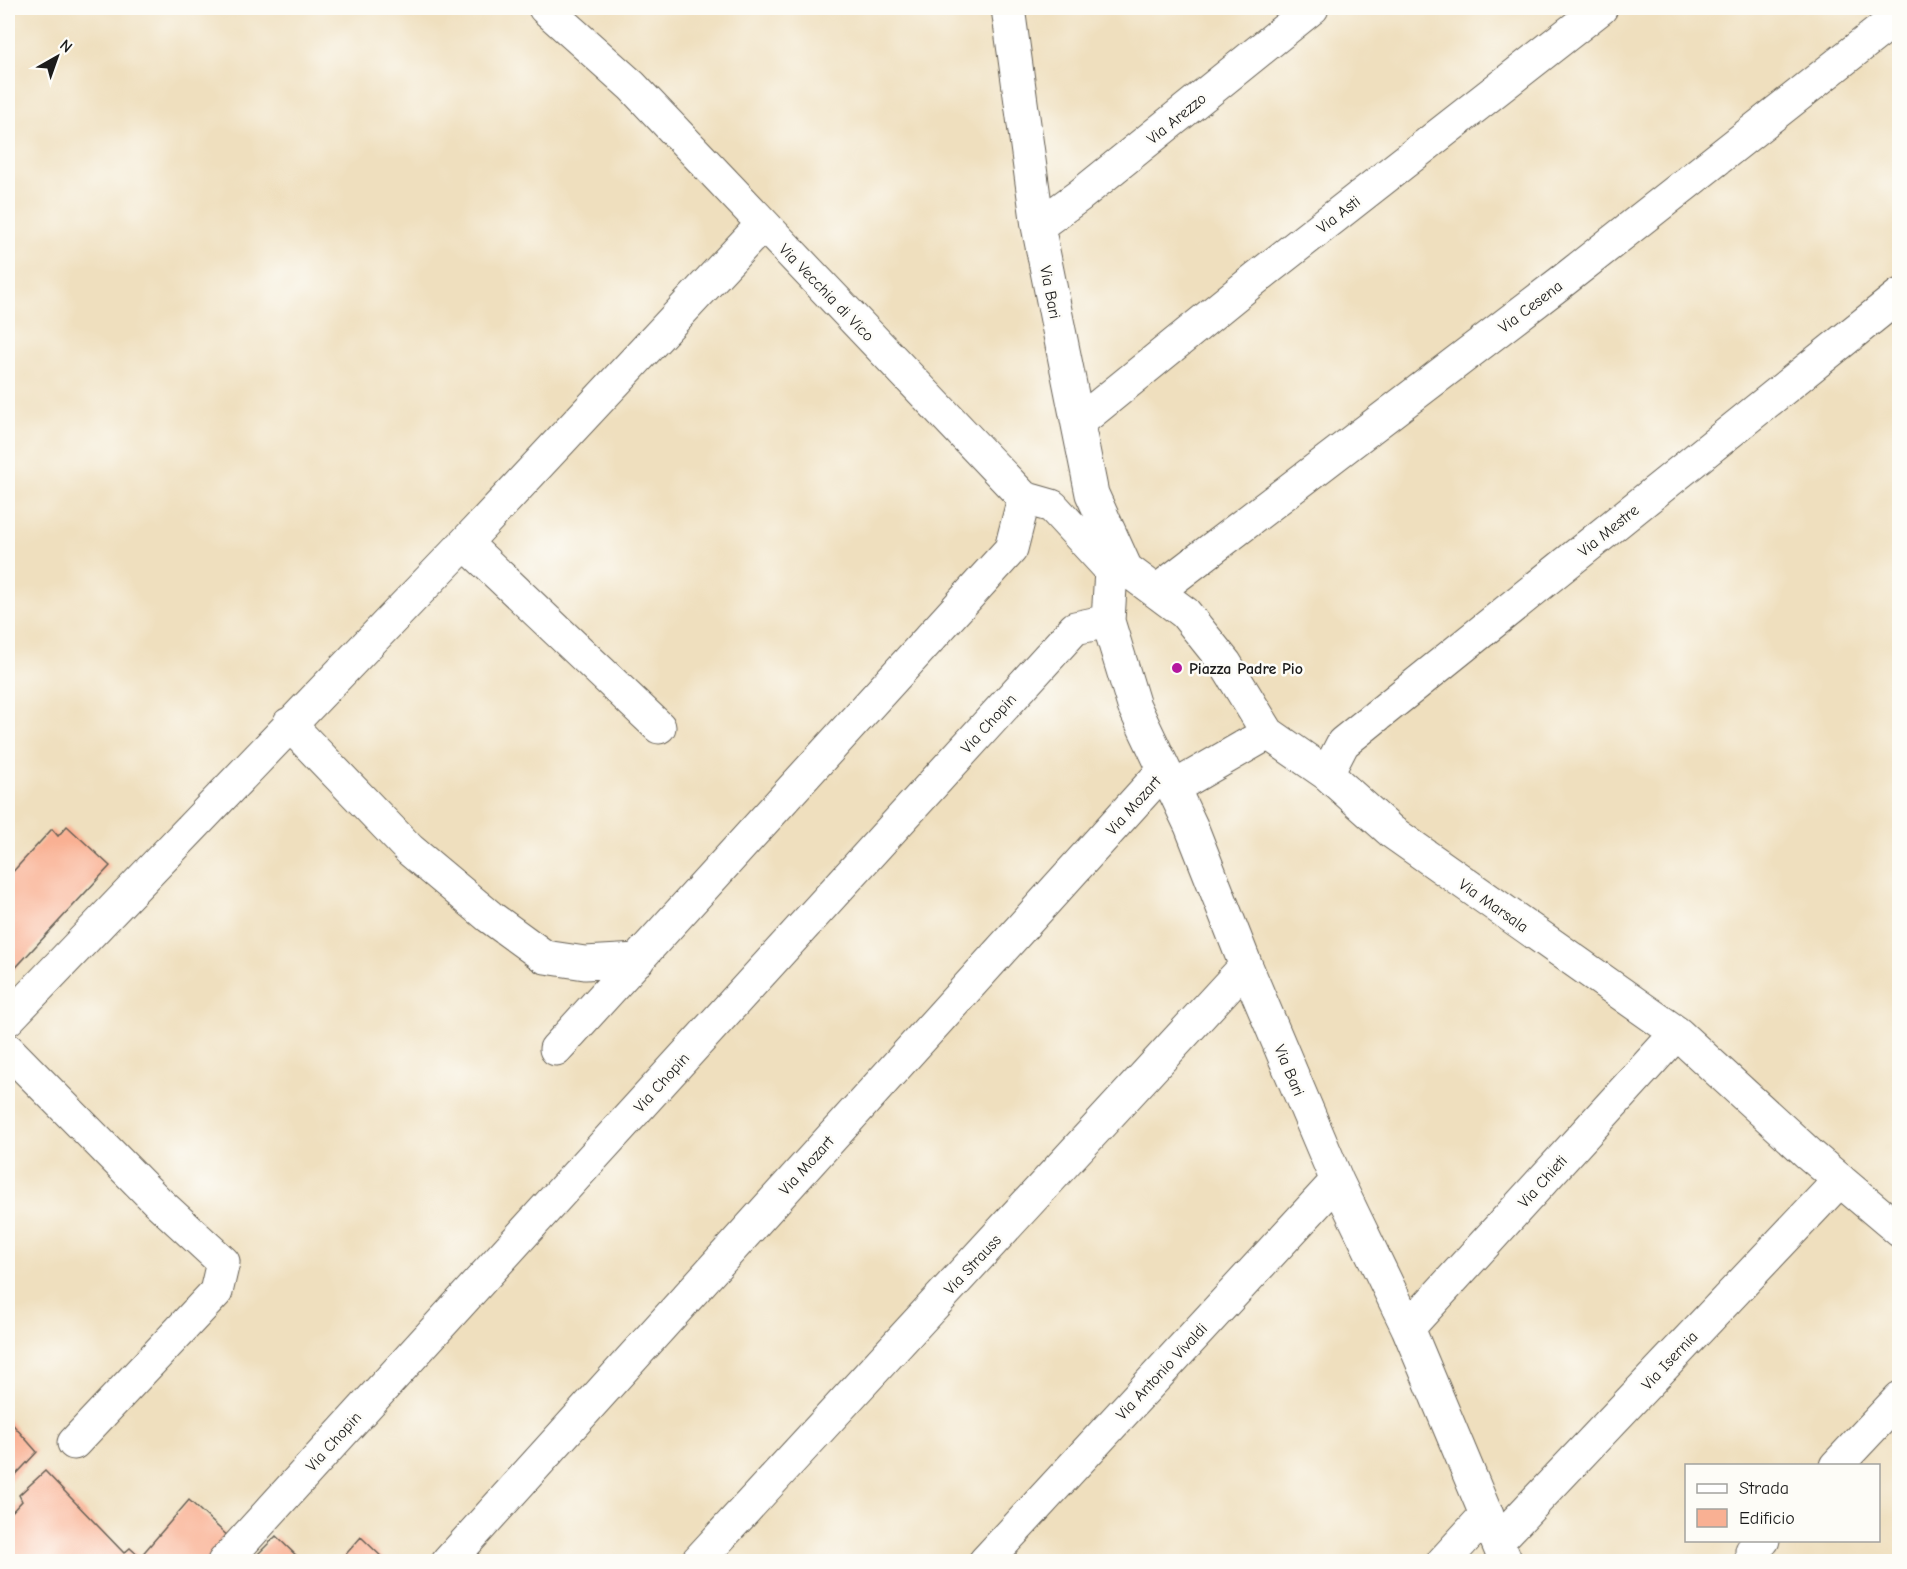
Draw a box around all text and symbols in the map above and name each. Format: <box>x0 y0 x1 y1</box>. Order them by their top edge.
north arrow <box>27 27 87 87</box>
text: N <box>56 36 76 57</box>
street label: Via Arezzo <box>1143 89 1210 148</box>
street label: Via Asti <box>1313 192 1364 237</box>
street label: Via Vecchia di Vico <box>775 240 877 345</box>
street label: Via Bari <box>1036 264 1064 320</box>
street label: Via Cesena <box>1495 277 1566 337</box>
street label: Via Mestre <box>1575 501 1642 561</box>
place label: Piazza Padre Pio <box>1189 660 1303 678</box>
marker: Piazza Padre Pio <box>1170 661 1184 675</box>
street label: Via Chopin <box>957 690 1020 757</box>
street label: Via Mozart <box>1103 772 1165 839</box>
street label: Via Marsala <box>1455 875 1532 936</box>
street label: Via Bari <box>1270 1042 1308 1099</box>
street label: Via Chopin <box>630 1049 693 1116</box>
street label: Via Mozart <box>776 1132 838 1199</box>
street label: Via Chieti <box>1515 1152 1571 1212</box>
street label: Via Strauss <box>941 1231 1005 1298</box>
street label: Via Antonio Vivaldi <box>1112 1320 1211 1424</box>
street label: Via Isernia <box>1638 1328 1701 1394</box>
street label: Via Chopin <box>302 1408 365 1475</box>
legend <box>1685 1464 1880 1542</box>
text: Strada <box>1739 1478 1789 1499</box>
text: Edificio <box>1739 1508 1795 1529</box>

